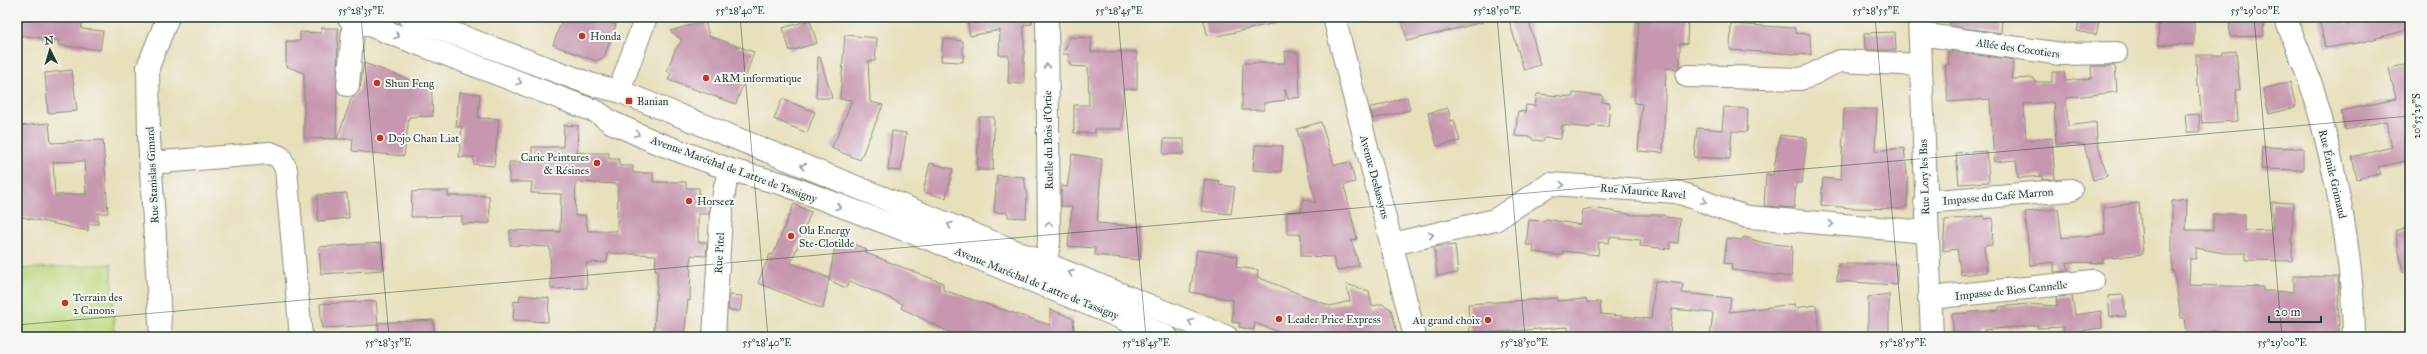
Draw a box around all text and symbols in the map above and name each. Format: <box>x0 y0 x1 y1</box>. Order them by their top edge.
text: 55°28'35"E <box>338 5 384 17</box>
text: 55°28'40"E <box>716 5 764 17</box>
text: 55°28'45"E <box>1095 5 1143 17</box>
text: 55°28'50"E <box>1473 5 1521 17</box>
text: 55°28'55"E <box>1853 5 1899 17</box>
text: 55°29'00"E <box>2230 5 2280 17</box>
north arrow <box>30 30 70 70</box>
place label: Honda <box>590 30 621 43</box>
one-way arrow <box>394 31 401 39</box>
marker: Honda <box>577 31 587 41</box>
text: N <box>44 34 55 47</box>
street label: Allée des Cocotiers <box>1974 36 2061 61</box>
one-way arrow <box>1043 63 1051 69</box>
place label: ARM informatique <box>713 72 802 86</box>
marker: ARM informatique <box>701 73 711 83</box>
place label: Shun Feng <box>385 77 435 90</box>
marker: Shun Feng <box>372 78 382 88</box>
one-way arrow <box>515 78 522 86</box>
street label: Ruelle du Bois d'Ortie <box>1041 90 1056 190</box>
text: 20°53'25"S <box>2411 93 2423 139</box>
place label: Banian <box>637 95 669 108</box>
marker: Banian <box>624 96 634 106</box>
street label: Rue Stanislas Gimard <box>143 126 162 224</box>
street label: Rue Émile Grimaud <box>2316 128 2350 220</box>
one-way arrow <box>633 129 641 137</box>
place label: Dojo Chan Liat <box>388 132 459 145</box>
marker: Dojo Chan Liat <box>375 133 385 143</box>
street label: Avenue Maréchal de Lattre de Tassigny <box>648 133 819 206</box>
street label: Avenue Desbassyns <box>1357 133 1392 220</box>
street label: Rue Lory les Bas <box>1917 139 1932 215</box>
place label: Caric Peintures & Résines <box>521 151 589 177</box>
marker: Caric Peintures & Résines <box>592 158 602 168</box>
one-way arrow <box>800 163 807 171</box>
one-way arrow <box>1559 181 1565 190</box>
street label: Rue Maurice Ravel <box>1600 181 1686 202</box>
street label: Impasse du Café Marron <box>1942 185 2054 208</box>
place label: Horseez <box>697 195 734 208</box>
marker: Horseez <box>684 196 694 206</box>
one-way arrow <box>1700 196 1708 204</box>
one-way arrow <box>835 202 842 210</box>
one-way arrow <box>1828 219 1834 228</box>
one-way arrow <box>947 221 954 229</box>
one-way arrow <box>1045 221 1053 227</box>
place label: Ola Energy Ste-Clotilde <box>799 224 855 250</box>
marker: Ola Energy Ste-Clotilde <box>786 231 796 241</box>
street label: Rue Pitel <box>712 232 727 274</box>
one-way arrow <box>1428 232 1434 240</box>
street label: Avenue Maréchal de Lattre de Tassigny <box>952 244 1122 323</box>
one-way arrow <box>1068 269 1075 277</box>
street label: Impasse de Bios Cannelle <box>1954 278 2068 303</box>
place label: Terrain des 2 Canons <box>73 291 123 317</box>
marker: Terrain des 2 Canons <box>60 298 70 308</box>
scale bar <box>2269 298 2321 324</box>
text: 20 m <box>2275 305 2301 319</box>
place label: Leader Price Express <box>1287 313 1381 326</box>
marker: Leader Price Express <box>1274 314 1284 324</box>
place label: Au grand choix <box>1411 314 1480 327</box>
marker: Au grand choix <box>1483 315 1493 325</box>
one-way arrow <box>1188 319 1196 327</box>
text: 55°28'35"E <box>365 337 411 349</box>
text: 55°28'40"E <box>743 337 791 349</box>
text: 55°28'45"E <box>1122 337 1170 349</box>
text: 55°28'50"E <box>1500 337 1548 349</box>
text: 55°28'55"E <box>1880 337 1926 349</box>
text: 55°29'00"E <box>2257 337 2307 349</box>

